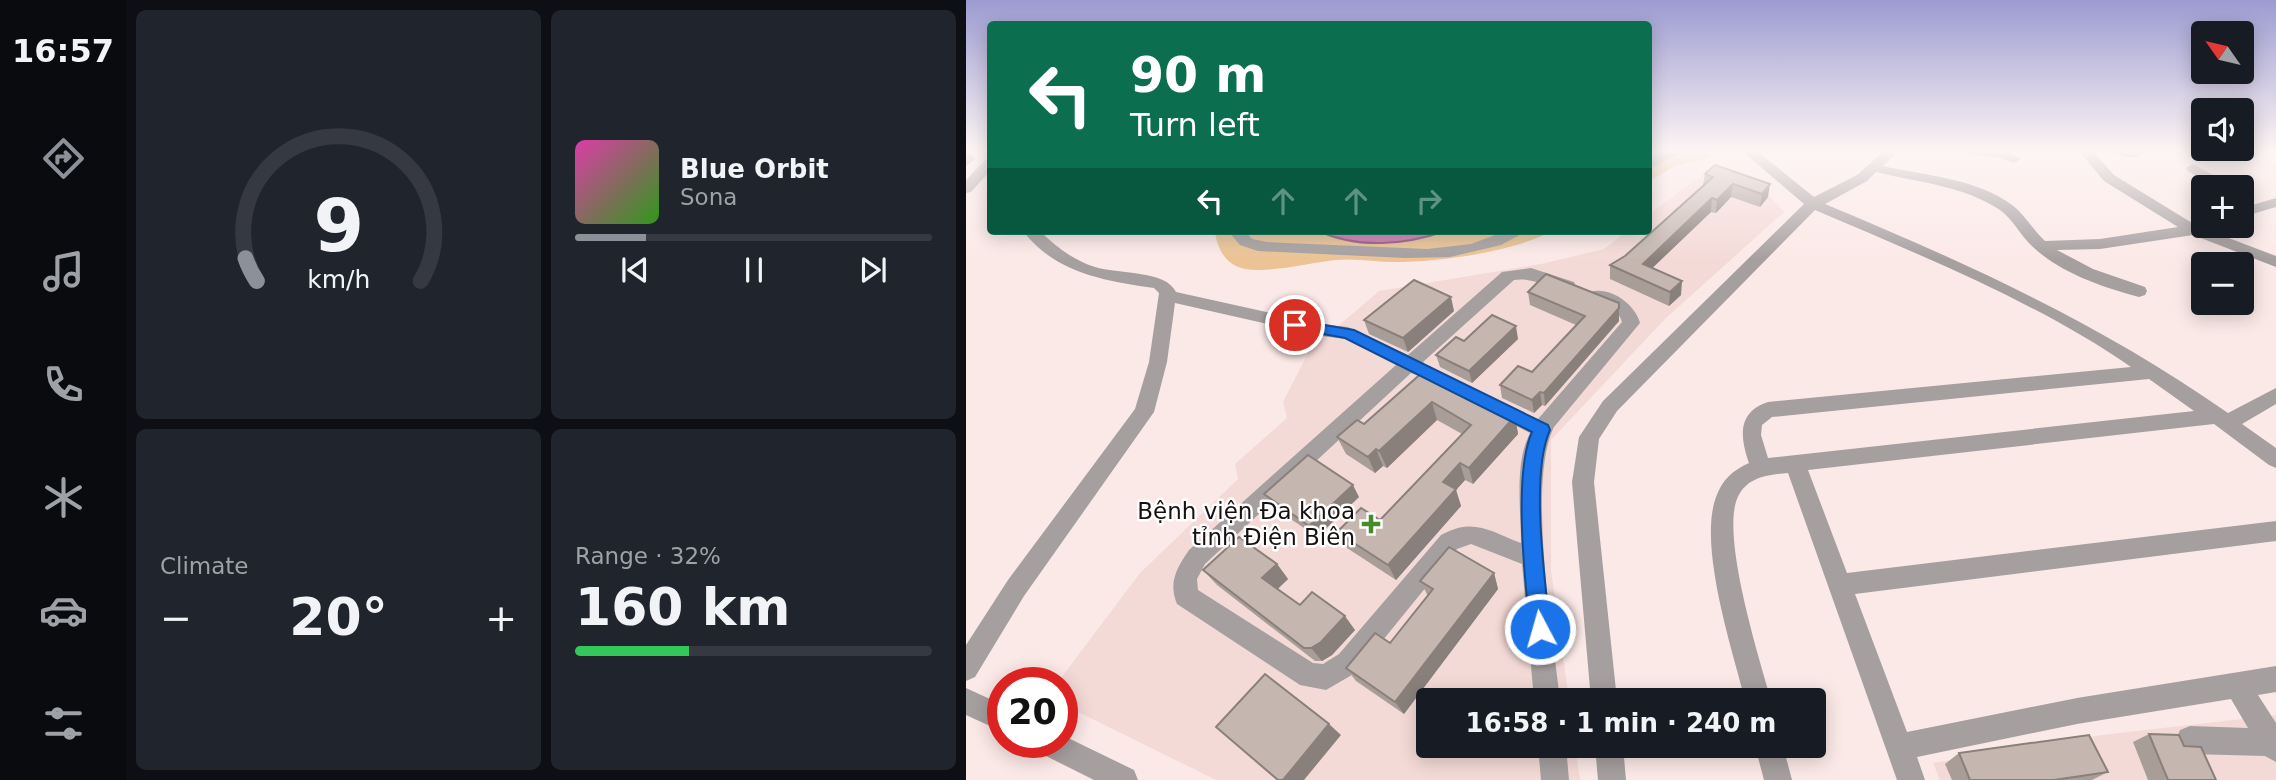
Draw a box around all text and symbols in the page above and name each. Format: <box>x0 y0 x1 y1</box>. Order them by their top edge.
north arrow <box>2191 21 2254 84</box>
map controls <box>2191 21 2254 315</box>
text: 16:57 <box>12 32 114 70</box>
text: 90 m <box>1130 47 1266 104</box>
icon: left <box>1015 49 1106 140</box>
button: sound <box>2191 98 2254 161</box>
text: Turn left <box>1130 106 1260 144</box>
icon: directions <box>39 134 88 183</box>
text: Blue Orbit <box>680 154 829 184</box>
button: + <box>2191 175 2254 238</box>
icon: left <box>1191 182 1229 220</box>
icon: ahead <box>1264 182 1302 220</box>
icon: ahead <box>1337 182 1375 220</box>
icon: right <box>1410 182 1448 220</box>
text: 9 <box>313 183 364 268</box>
text: Sona <box>680 184 737 210</box>
icon: music <box>39 247 88 296</box>
icon: previous <box>616 251 654 289</box>
icon: pause <box>735 251 773 289</box>
icon: next <box>854 251 892 289</box>
button: − <box>2191 252 2254 315</box>
text: km/h <box>307 265 370 294</box>
pin <box>1265 295 1325 355</box>
icon: arrive <box>1276 306 1314 344</box>
icon: phone <box>39 360 88 409</box>
icon: climate <box>39 473 88 522</box>
place label: Bệnh viện Đa khoa tỉnh Điện Biên <box>1137 498 1355 550</box>
marker: Bệnh viện Đa khoa tỉnh Điện Biên <box>1361 514 1381 534</box>
text: Range · 32% <box>575 543 721 569</box>
text: Climate <box>160 553 249 579</box>
text: 160 km <box>575 577 790 637</box>
icon: car <box>39 586 88 635</box>
text: 20° <box>289 587 388 647</box>
position arrow <box>1503 592 1577 666</box>
text: − <box>160 596 192 640</box>
text: + <box>485 596 517 640</box>
speed limit sign: 20 <box>987 667 1078 758</box>
icon: filters <box>39 699 88 748</box>
text: 16:58 · 1 min · 240 m <box>1466 708 1776 738</box>

